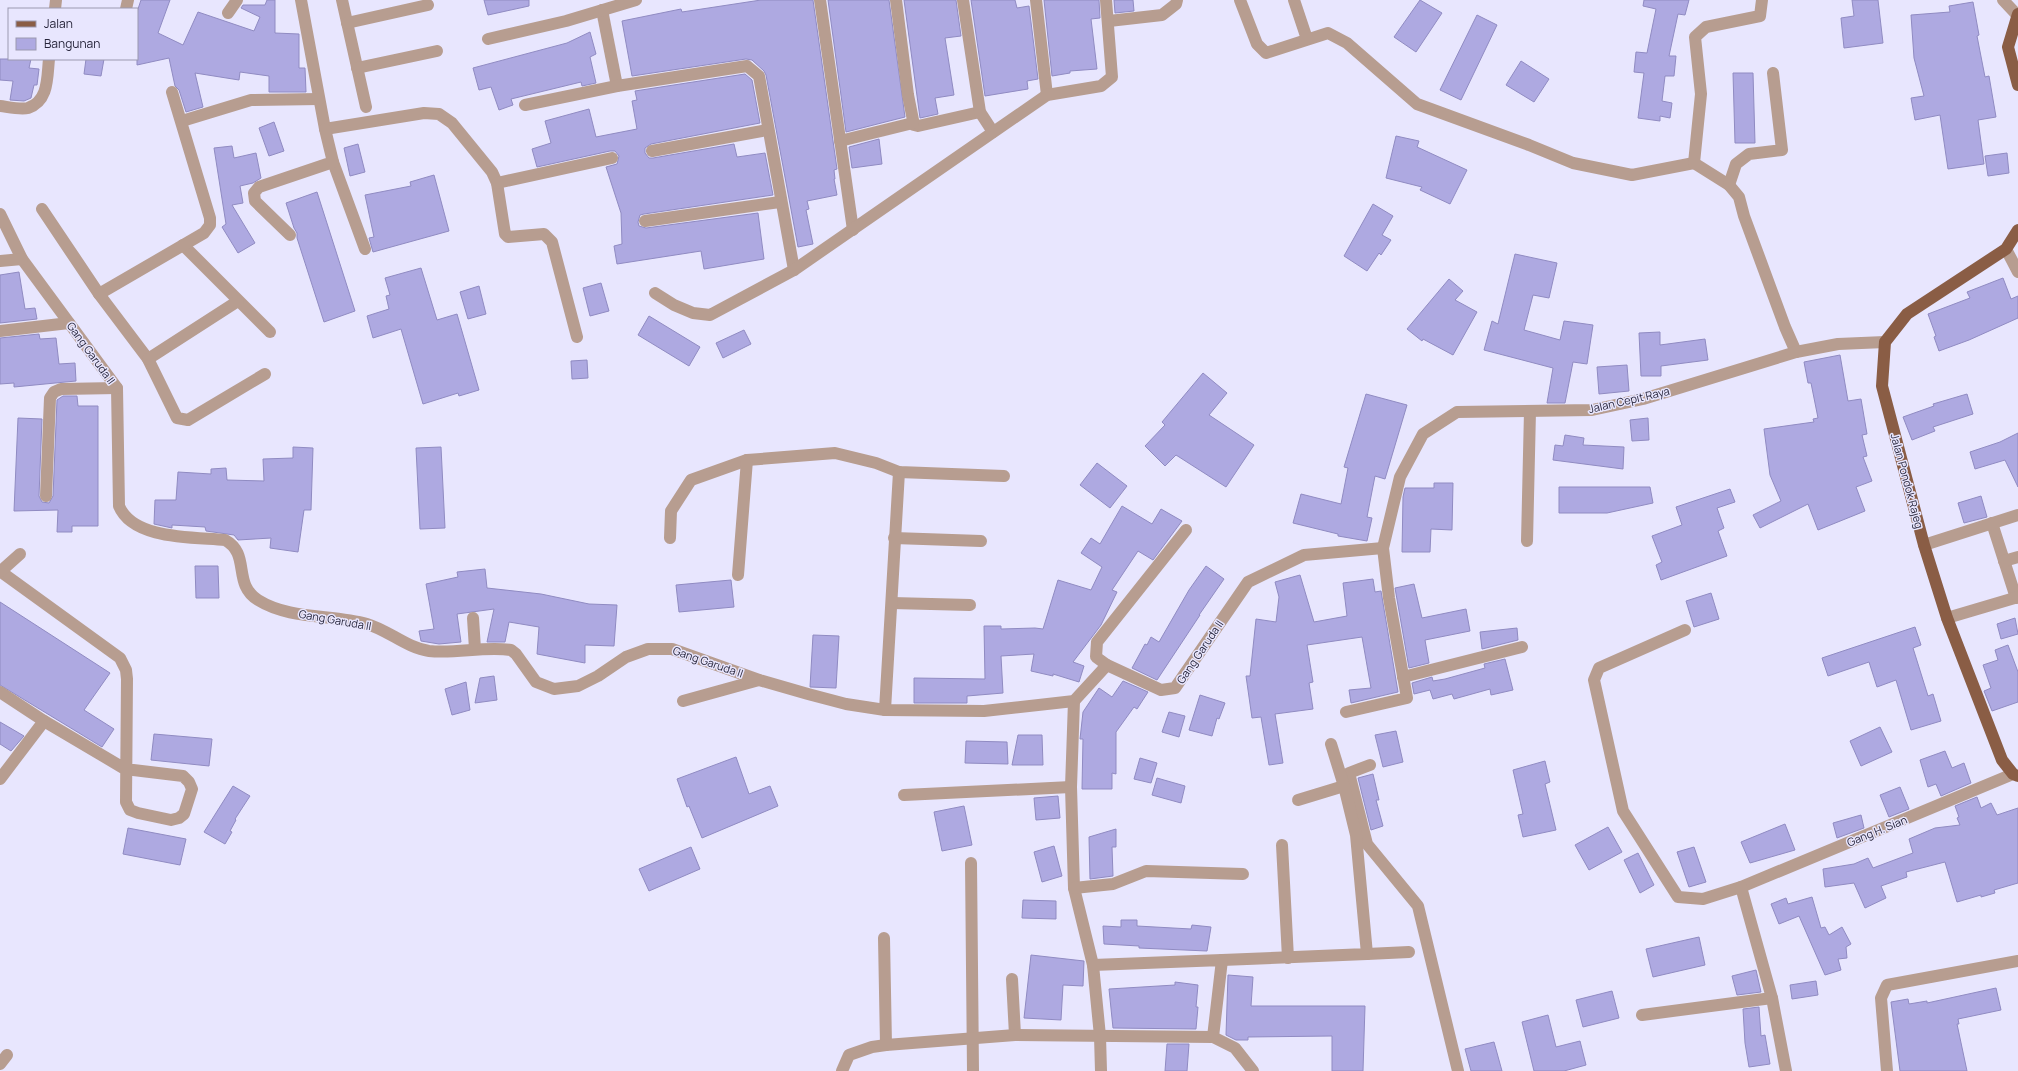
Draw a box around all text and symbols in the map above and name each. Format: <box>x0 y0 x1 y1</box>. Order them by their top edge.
legend <box>8 8 138 60</box>
text: Jalan <box>44 15 73 32</box>
text: Bangunan <box>44 35 100 52</box>
street label: Gang Garuda II <box>64 319 119 387</box>
street label: Jalan Cepit Raya <box>1587 383 1671 416</box>
street label: Jalan Pondok Rajeg <box>1888 432 1927 530</box>
street label: Gang Garuda II <box>298 606 373 633</box>
street label: Gang Garuda II <box>1173 617 1226 686</box>
street label: Gang Garuda II <box>671 642 745 681</box>
street label: Gang H. Sian <box>1845 812 1909 849</box>

